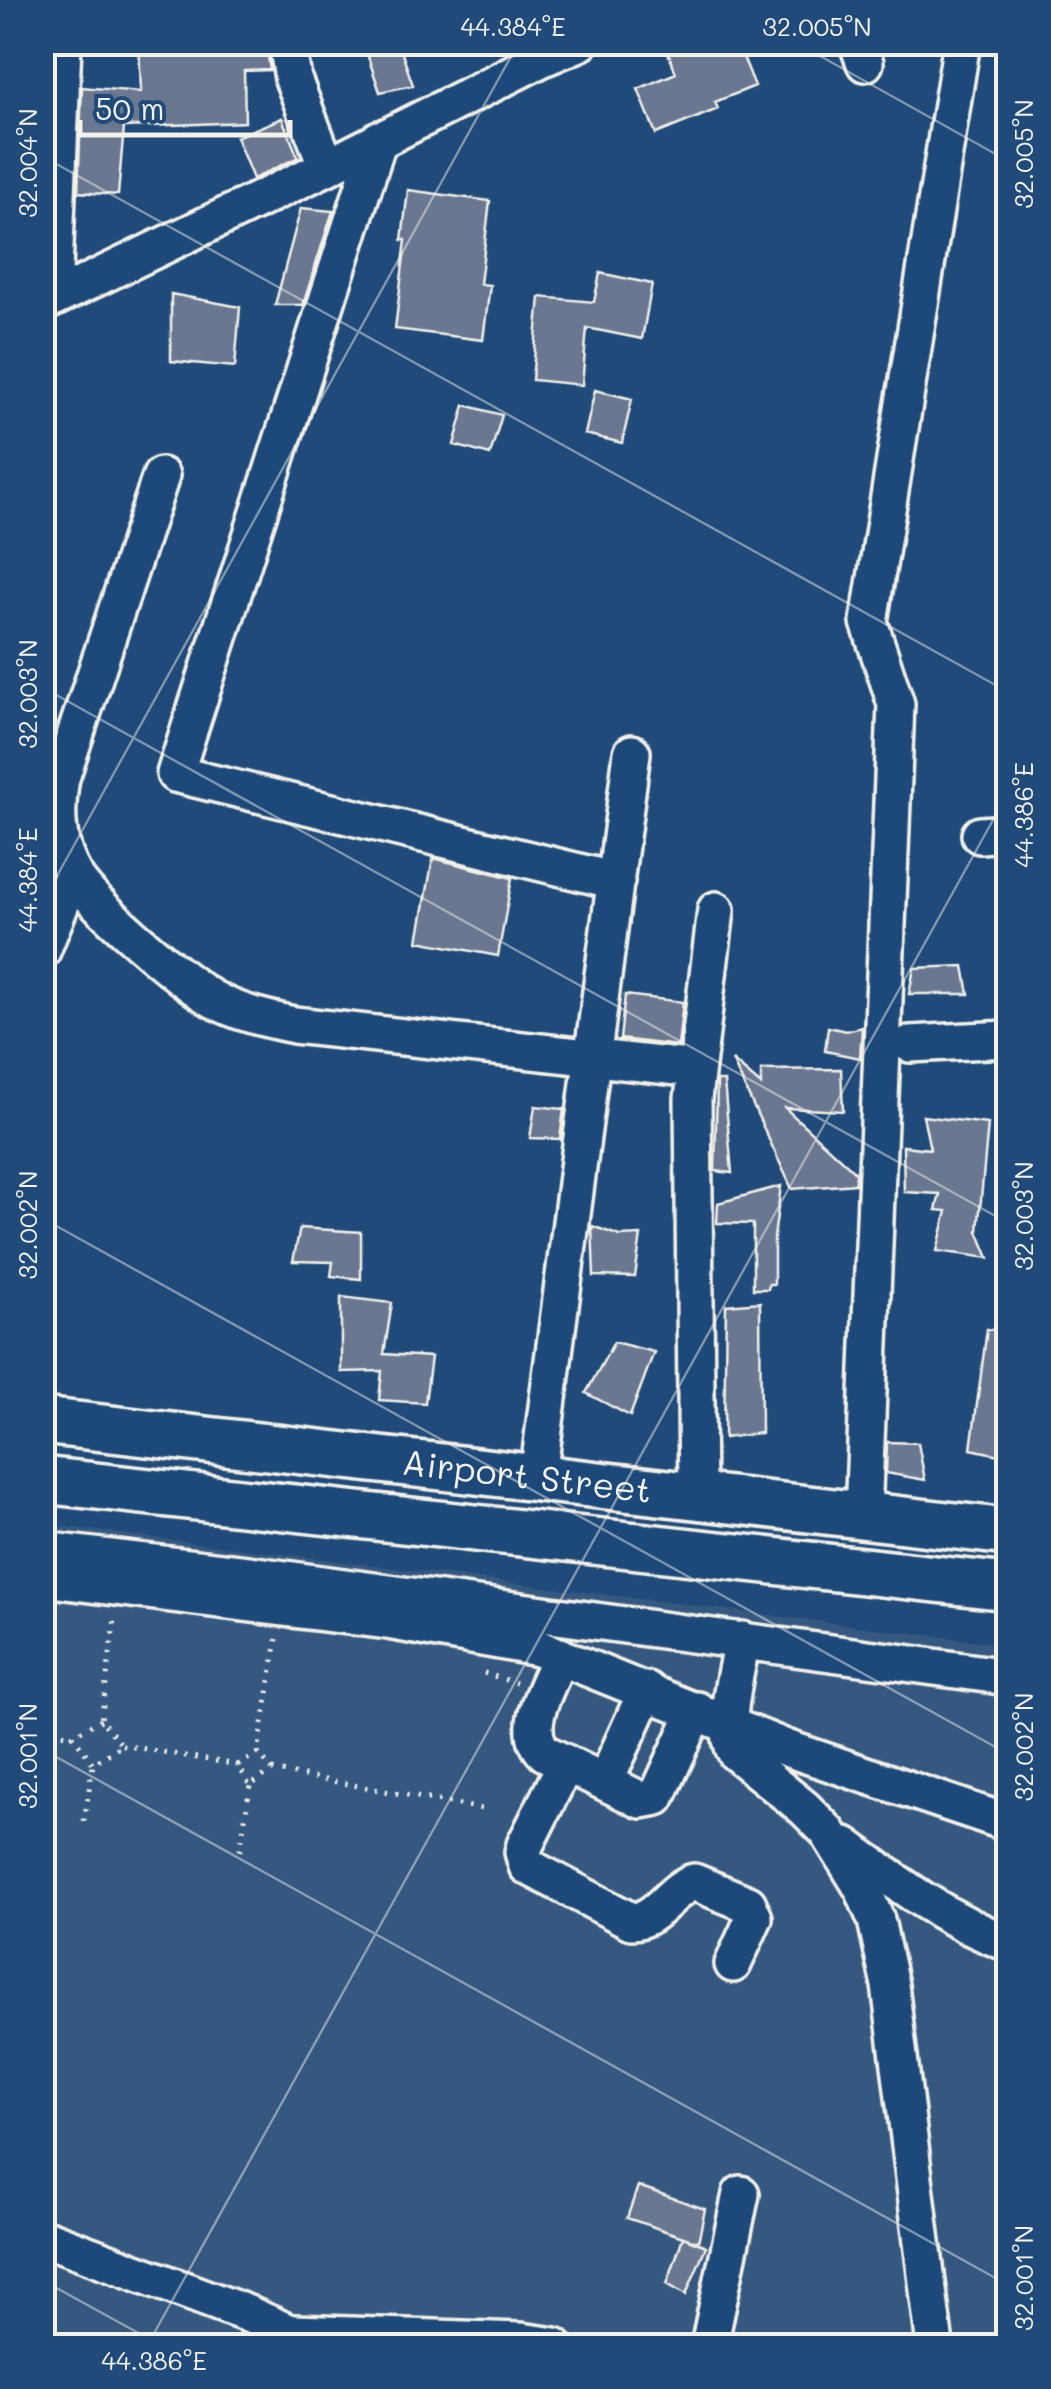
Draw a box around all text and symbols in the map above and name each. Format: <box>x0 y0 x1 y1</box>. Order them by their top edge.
text: 44.384°E <box>460 10 566 42</box>
text: 32.005°N <box>762 10 872 42</box>
scale bar <box>80 75 290 137</box>
text: 50 m <box>95 88 165 128</box>
text: 32.005°N <box>1007 99 1039 209</box>
text: 32.004°N <box>11 108 43 218</box>
text: 32.003°N <box>11 639 43 749</box>
text: 44.386°E <box>1007 762 1039 868</box>
text: 44.384°E <box>11 827 43 933</box>
text: 32.003°N <box>1007 1161 1039 1271</box>
text: 32.002°N <box>11 1171 43 1279</box>
street label: Airport Street <box>400 1438 654 1512</box>
text: 32.002°N <box>1007 1693 1039 1801</box>
text: 32.001°N <box>11 1703 43 1809</box>
text: 32.001°N <box>1007 2225 1039 2331</box>
text: 44.386°E <box>101 2344 207 2376</box>

